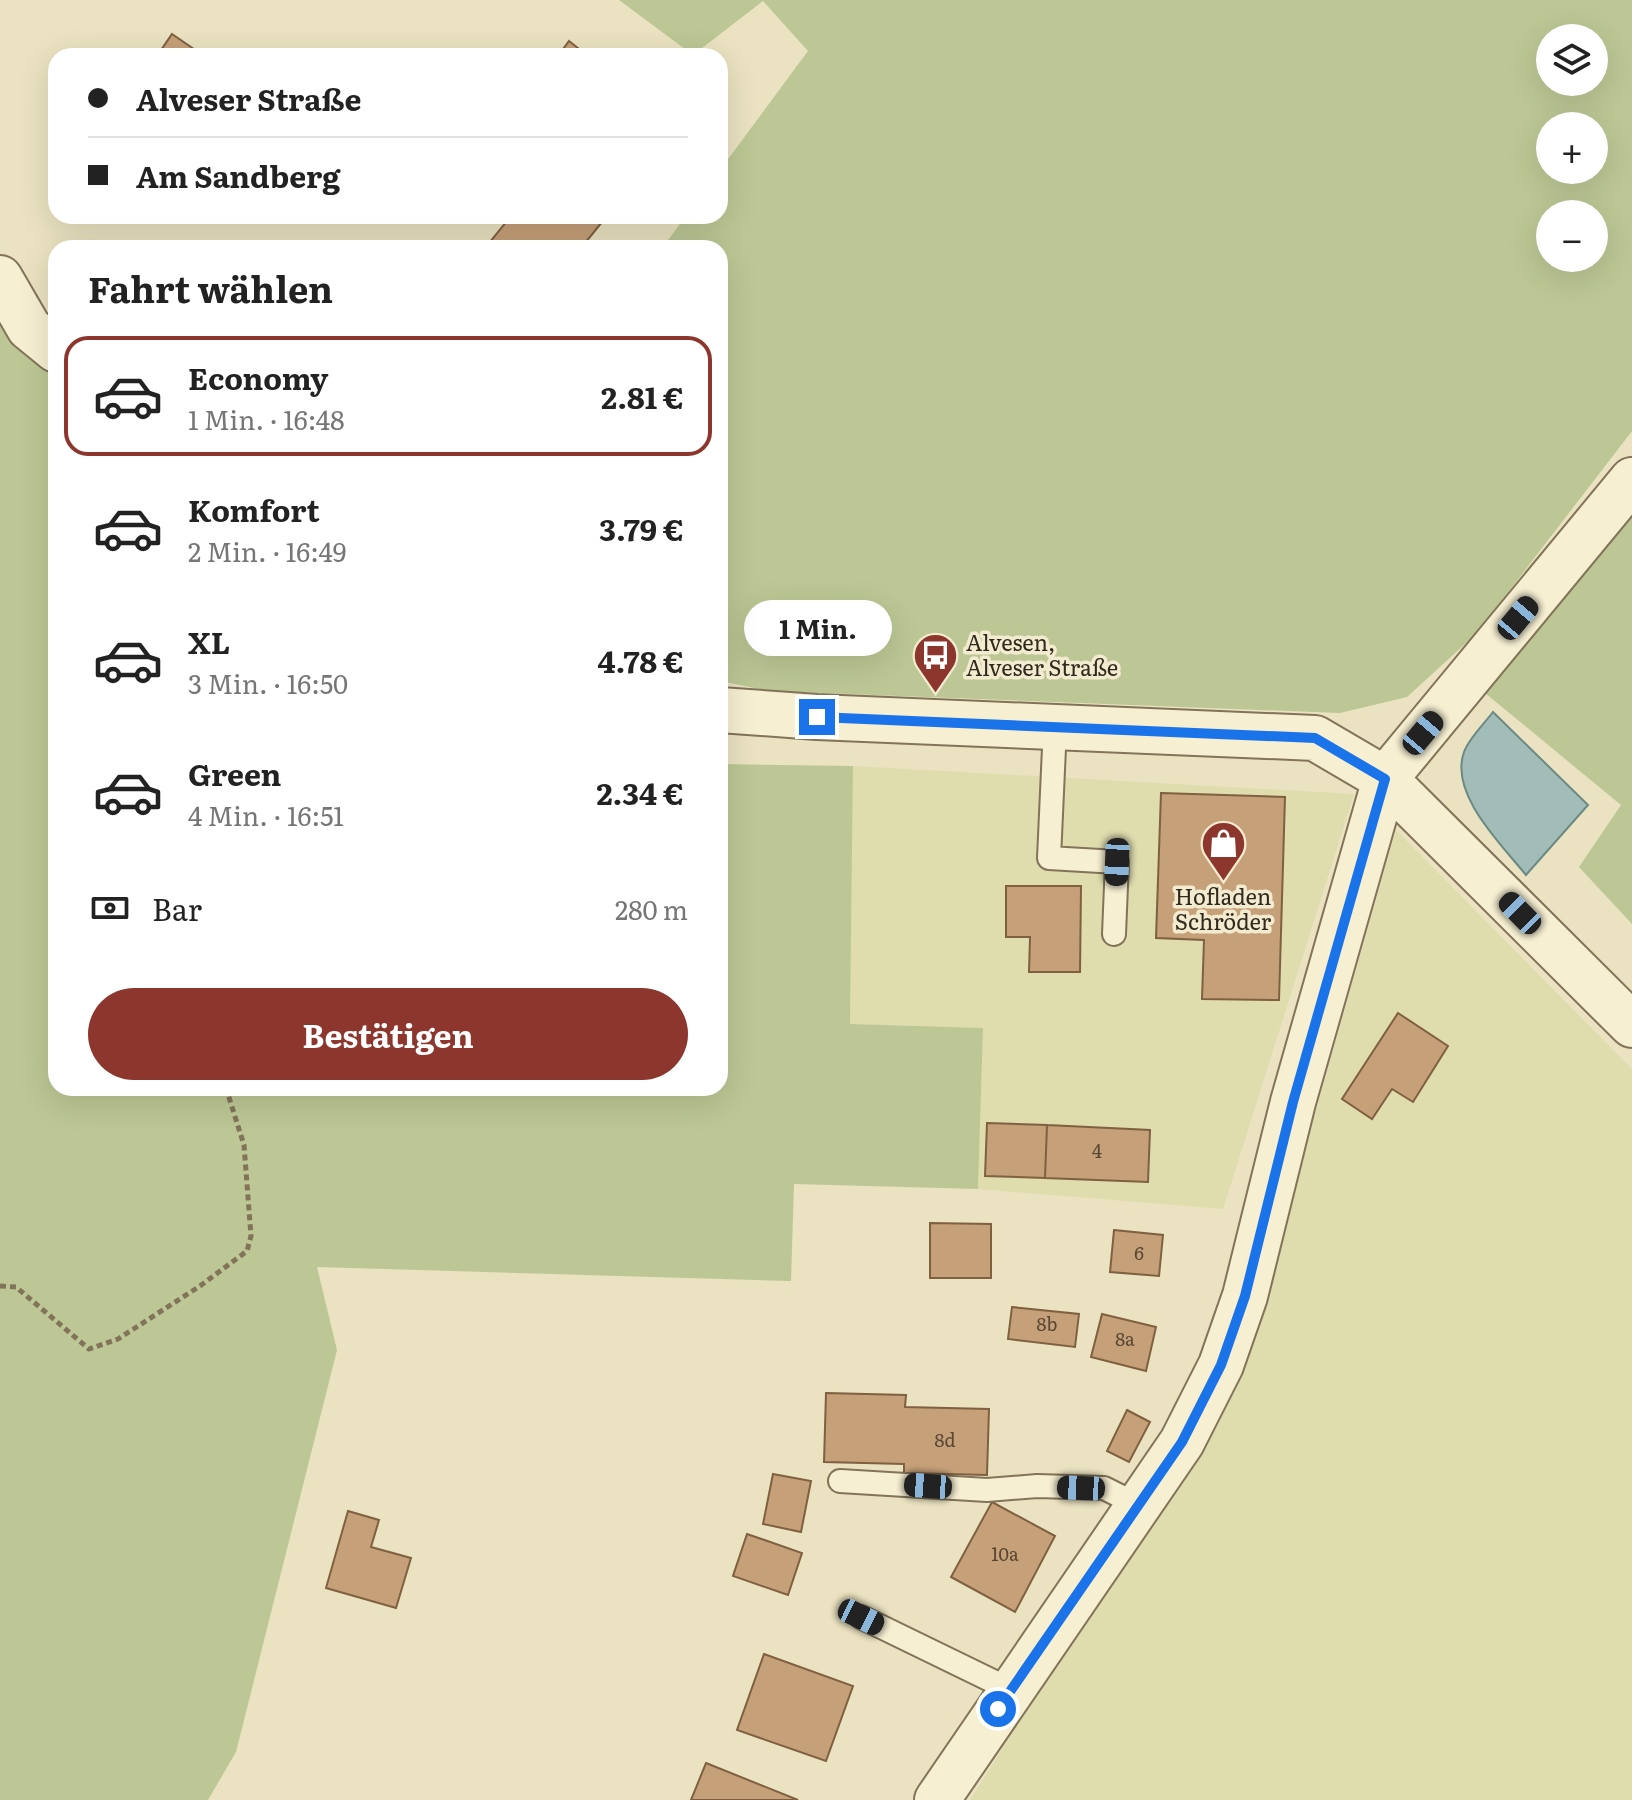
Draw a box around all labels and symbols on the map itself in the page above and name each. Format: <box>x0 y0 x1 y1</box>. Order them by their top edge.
car <box>1493 592 1543 644</box>
callout: 1 Min. <box>743 601 891 657</box>
place label: Alvesen, Alveser Straße <box>966 625 1118 683</box>
bus stop icon: Alvesen, Alveser Straße <box>911 632 959 695</box>
route end <box>799 699 835 735</box>
car <box>1398 707 1448 759</box>
shop icon: Hofladen Schröder <box>1199 820 1247 883</box>
car <box>1104 838 1130 886</box>
place label: Hofladen Schröder <box>1175 879 1272 937</box>
car <box>1495 888 1545 938</box>
house number: 4 <box>1092 1137 1102 1164</box>
house number: 6 <box>1134 1239 1144 1266</box>
house number: 8b <box>1037 1310 1057 1337</box>
house number: 8a <box>1115 1325 1135 1352</box>
house number: 8d <box>935 1426 955 1453</box>
car <box>903 1472 953 1500</box>
car <box>1057 1475 1105 1501</box>
house number: 10a <box>991 1540 1019 1567</box>
car <box>834 1596 888 1638</box>
route start <box>980 1691 1016 1727</box>

